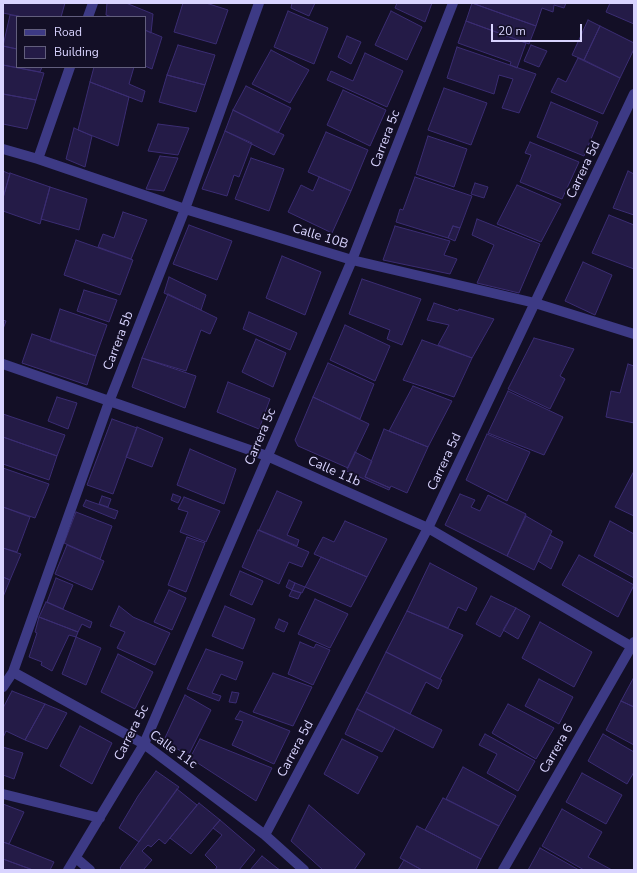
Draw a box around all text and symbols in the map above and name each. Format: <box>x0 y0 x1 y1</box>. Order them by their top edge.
legend <box>16 16 146 68</box>
scale bar <box>493 16 584 42</box>
text: 20 m <box>498 23 526 39</box>
text: Road <box>54 24 82 40</box>
text: Building <box>54 44 99 60</box>
street label: Carrera 5c <box>368 108 404 170</box>
street label: Carrera 5d <box>564 139 604 201</box>
street label: Calle 10B <box>290 221 350 253</box>
street label: Carrera 5b <box>101 309 137 373</box>
street label: Carrera 5c <box>242 406 280 468</box>
street label: Carrera 5d <box>425 431 465 493</box>
street label: Calle 11b <box>305 453 363 491</box>
street label: Carrera 5c <box>111 703 153 763</box>
street label: Carrera 5d <box>275 718 317 780</box>
street label: Carrera 6 <box>537 722 577 776</box>
street label: Calle 11c <box>146 728 200 772</box>

